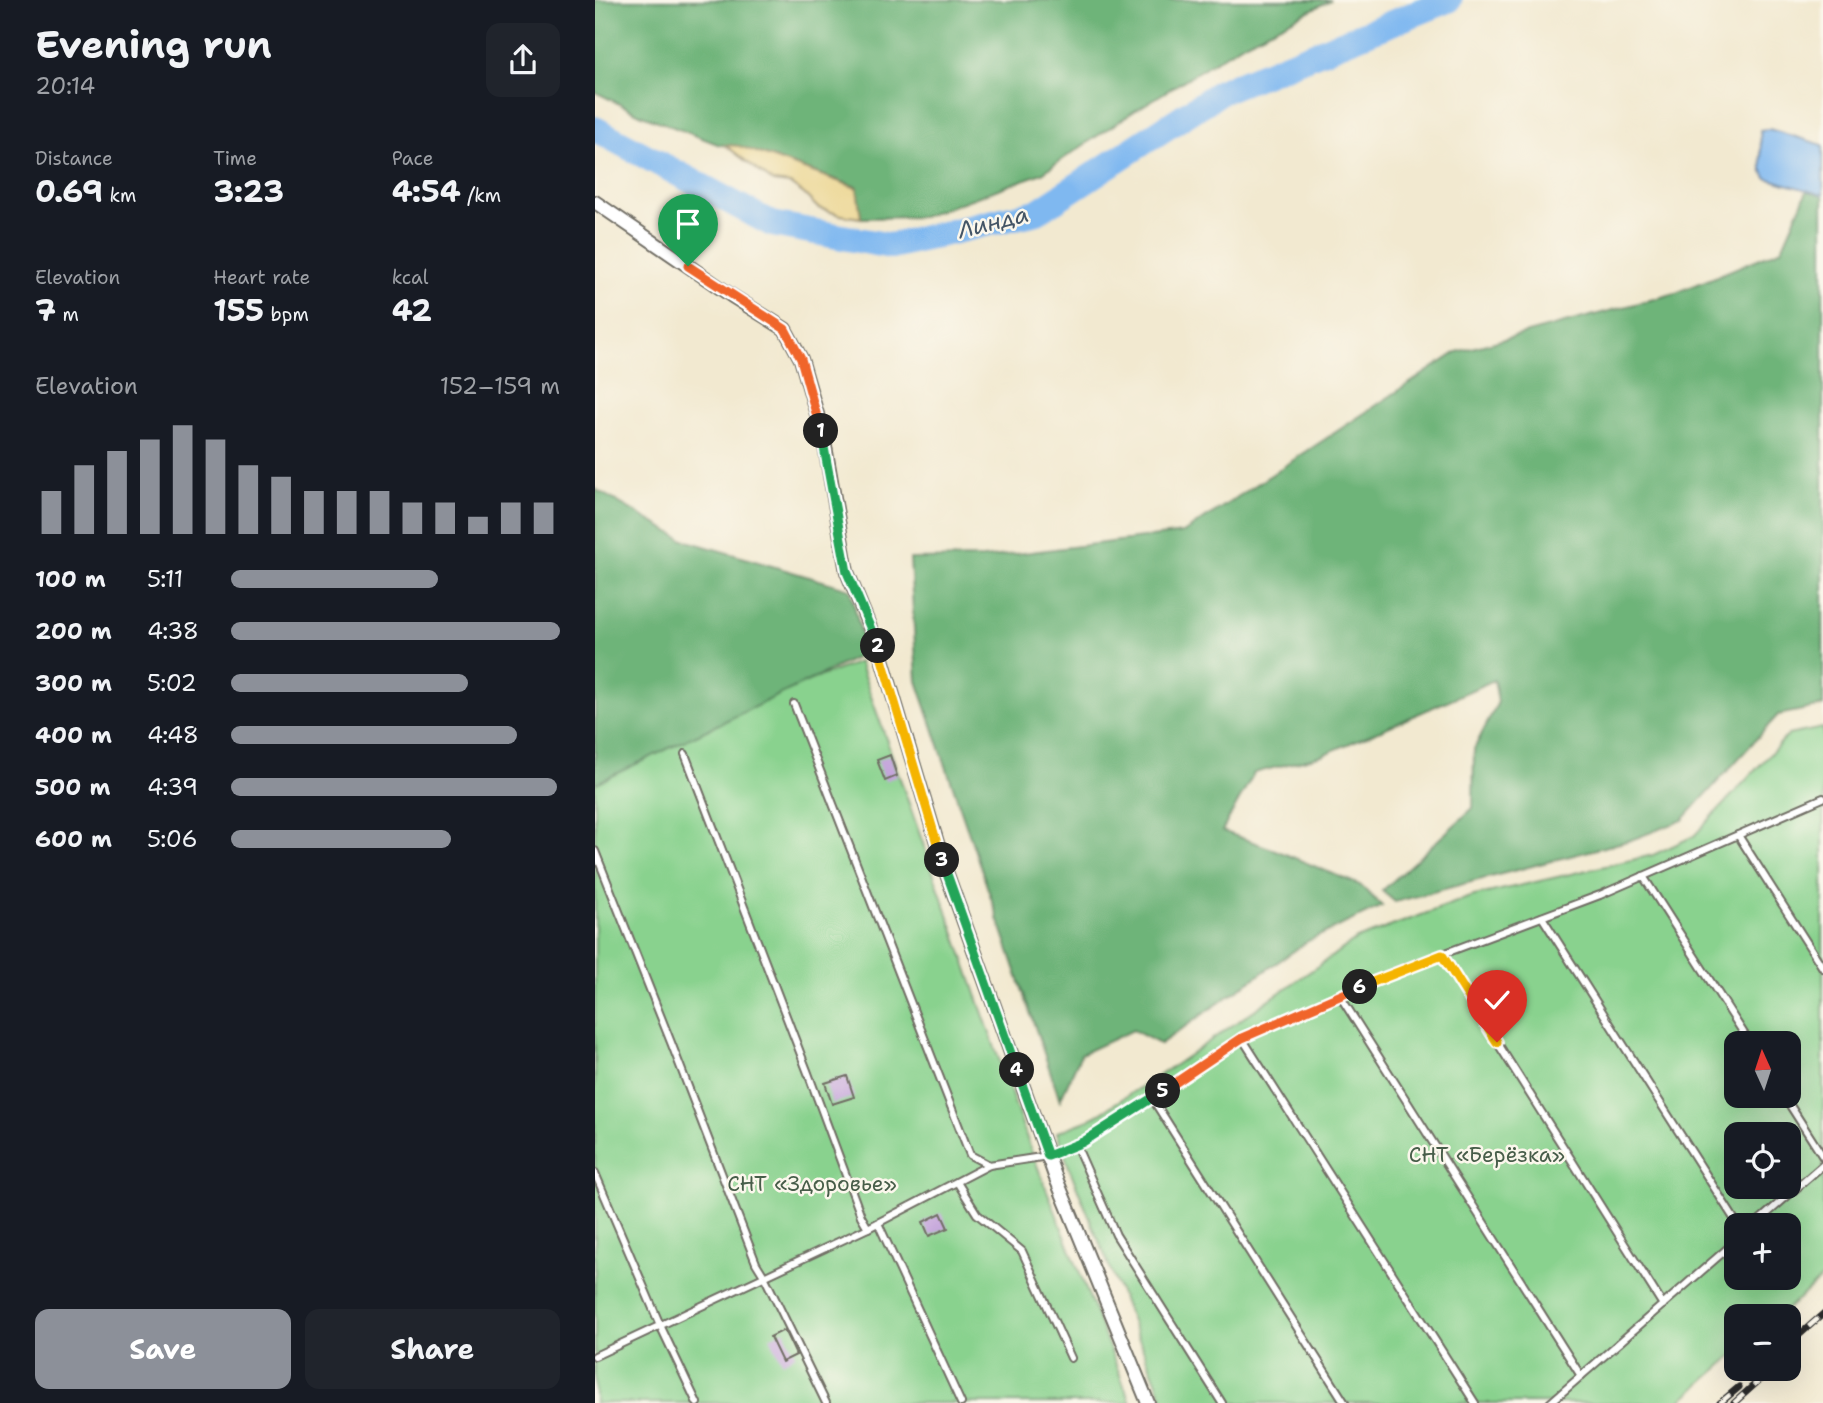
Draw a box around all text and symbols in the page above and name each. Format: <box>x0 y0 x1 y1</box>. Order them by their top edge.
text: Evening run <box>35 19 272 70</box>
button: share <box>486 23 560 97</box>
text: 20:14 <box>35 71 95 101</box>
text: Distance <box>35 146 113 171</box>
text: Time <box>213 146 257 171</box>
text: Pace <box>392 146 433 171</box>
text: 0.69 <box>35 171 103 212</box>
text: 3:23 <box>213 171 284 212</box>
text: 4:54 <box>392 171 461 212</box>
text: km <box>103 183 136 208</box>
text: /km <box>461 183 501 208</box>
pin <box>658 194 718 266</box>
water label: Линда <box>953 199 1032 246</box>
icon: arrive <box>669 205 707 243</box>
text: Elevation <box>35 265 120 290</box>
text: Heart rate <box>213 265 310 290</box>
text: kcal <box>392 265 429 290</box>
text: 7 <box>35 290 56 331</box>
text: 155 <box>213 290 264 331</box>
text: 42 <box>392 290 432 331</box>
text: m <box>56 302 79 327</box>
text: bpm <box>264 302 309 327</box>
text: Elevation <box>35 371 138 401</box>
text: 152–159 m <box>440 371 560 401</box>
pin: 1 <box>803 414 839 448</box>
text: 1 <box>816 418 825 443</box>
text: 100 m <box>35 564 106 594</box>
text: 5:11 <box>147 564 183 594</box>
text: 200 m <box>35 616 112 646</box>
text: 4:38 <box>147 616 199 646</box>
pin: 2 <box>861 628 895 664</box>
text: 2 <box>871 633 884 658</box>
text: 300 m <box>35 668 112 698</box>
text: 5:02 <box>147 668 197 698</box>
text: 400 m <box>35 720 112 750</box>
text: 4:48 <box>147 720 199 750</box>
text: 500 m <box>35 772 110 802</box>
text: 4:39 <box>147 772 198 802</box>
text: 600 m <box>35 824 112 854</box>
text: 5:06 <box>147 824 198 854</box>
pin: 3 <box>925 842 959 878</box>
text: 3 <box>935 847 948 872</box>
pin: 6 <box>1343 970 1377 1004</box>
pin <box>1467 970 1527 1042</box>
text: 6 <box>1353 974 1366 999</box>
icon: check <box>1478 981 1516 1019</box>
north arrow <box>1724 1031 1801 1108</box>
map controls <box>1724 1031 1801 1381</box>
pin: 4 <box>999 1052 1035 1088</box>
text: 4 <box>1010 1057 1023 1082</box>
pin: 5 <box>1145 1074 1181 1108</box>
text: 5 <box>1157 1078 1168 1103</box>
button: locate <box>1724 1122 1801 1199</box>
park label: СНТ «Берёзка» <box>1409 1141 1565 1169</box>
park label: СНТ «Здоровье» <box>727 1170 897 1198</box>
button: + <box>1724 1213 1801 1290</box>
button: − <box>1724 1304 1801 1381</box>
button: Save <box>35 1309 291 1389</box>
button: Share <box>305 1309 560 1389</box>

